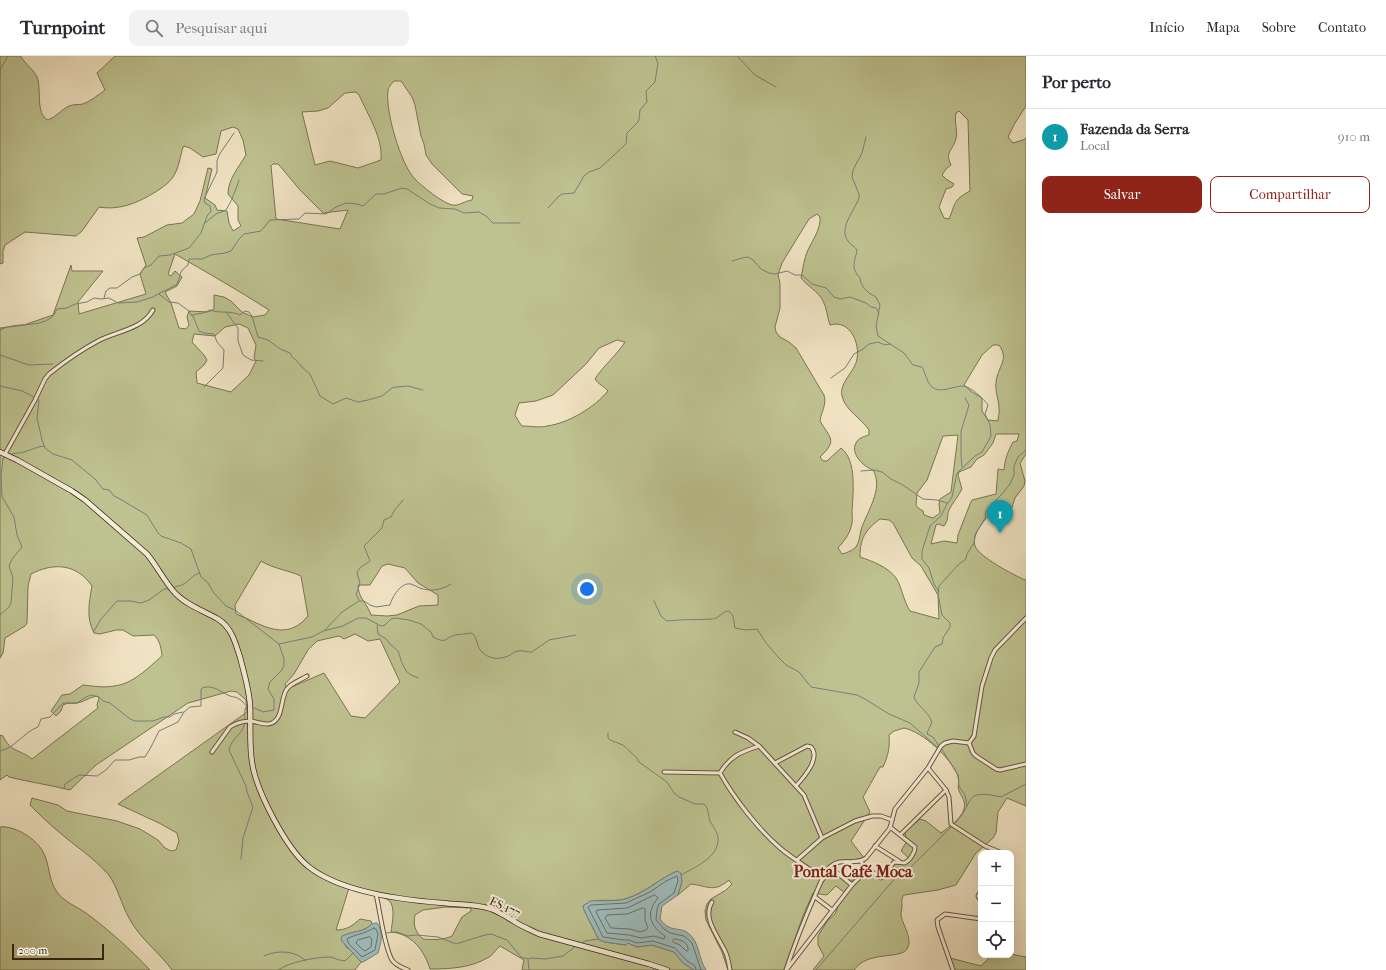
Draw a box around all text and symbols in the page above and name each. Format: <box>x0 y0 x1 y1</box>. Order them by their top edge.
search box <box>129 10 409 46</box>
text: Turnpoint <box>20 17 105 39</box>
icon: search <box>143 17 165 39</box>
text: Pesquisar aqui <box>175 19 267 37</box>
text: Início <box>1149 19 1184 36</box>
text: Mapa <box>1206 19 1240 36</box>
text: Sobre <box>1262 19 1296 36</box>
text: Contato <box>1318 19 1366 36</box>
text: Por perto <box>1042 72 1111 92</box>
text: Fazenda da Serra <box>1080 120 1189 138</box>
text: 1 <box>1053 129 1057 144</box>
text: 910 m <box>1338 129 1370 144</box>
text: Local <box>1080 138 1110 153</box>
button: Salvar <box>1042 176 1202 213</box>
button: Compartilhar <box>1210 176 1370 213</box>
pin: 1 <box>987 500 1013 533</box>
your location <box>577 579 597 599</box>
map controls <box>978 850 1014 958</box>
button: + <box>978 850 1014 886</box>
district label: Pontal Café Moca <box>793 862 913 881</box>
button: − <box>978 886 1014 922</box>
street label: ES-177 <box>487 894 523 920</box>
button: locate <box>978 922 1014 958</box>
scale bar <box>12 942 104 961</box>
text: 200 m <box>18 944 47 957</box>

